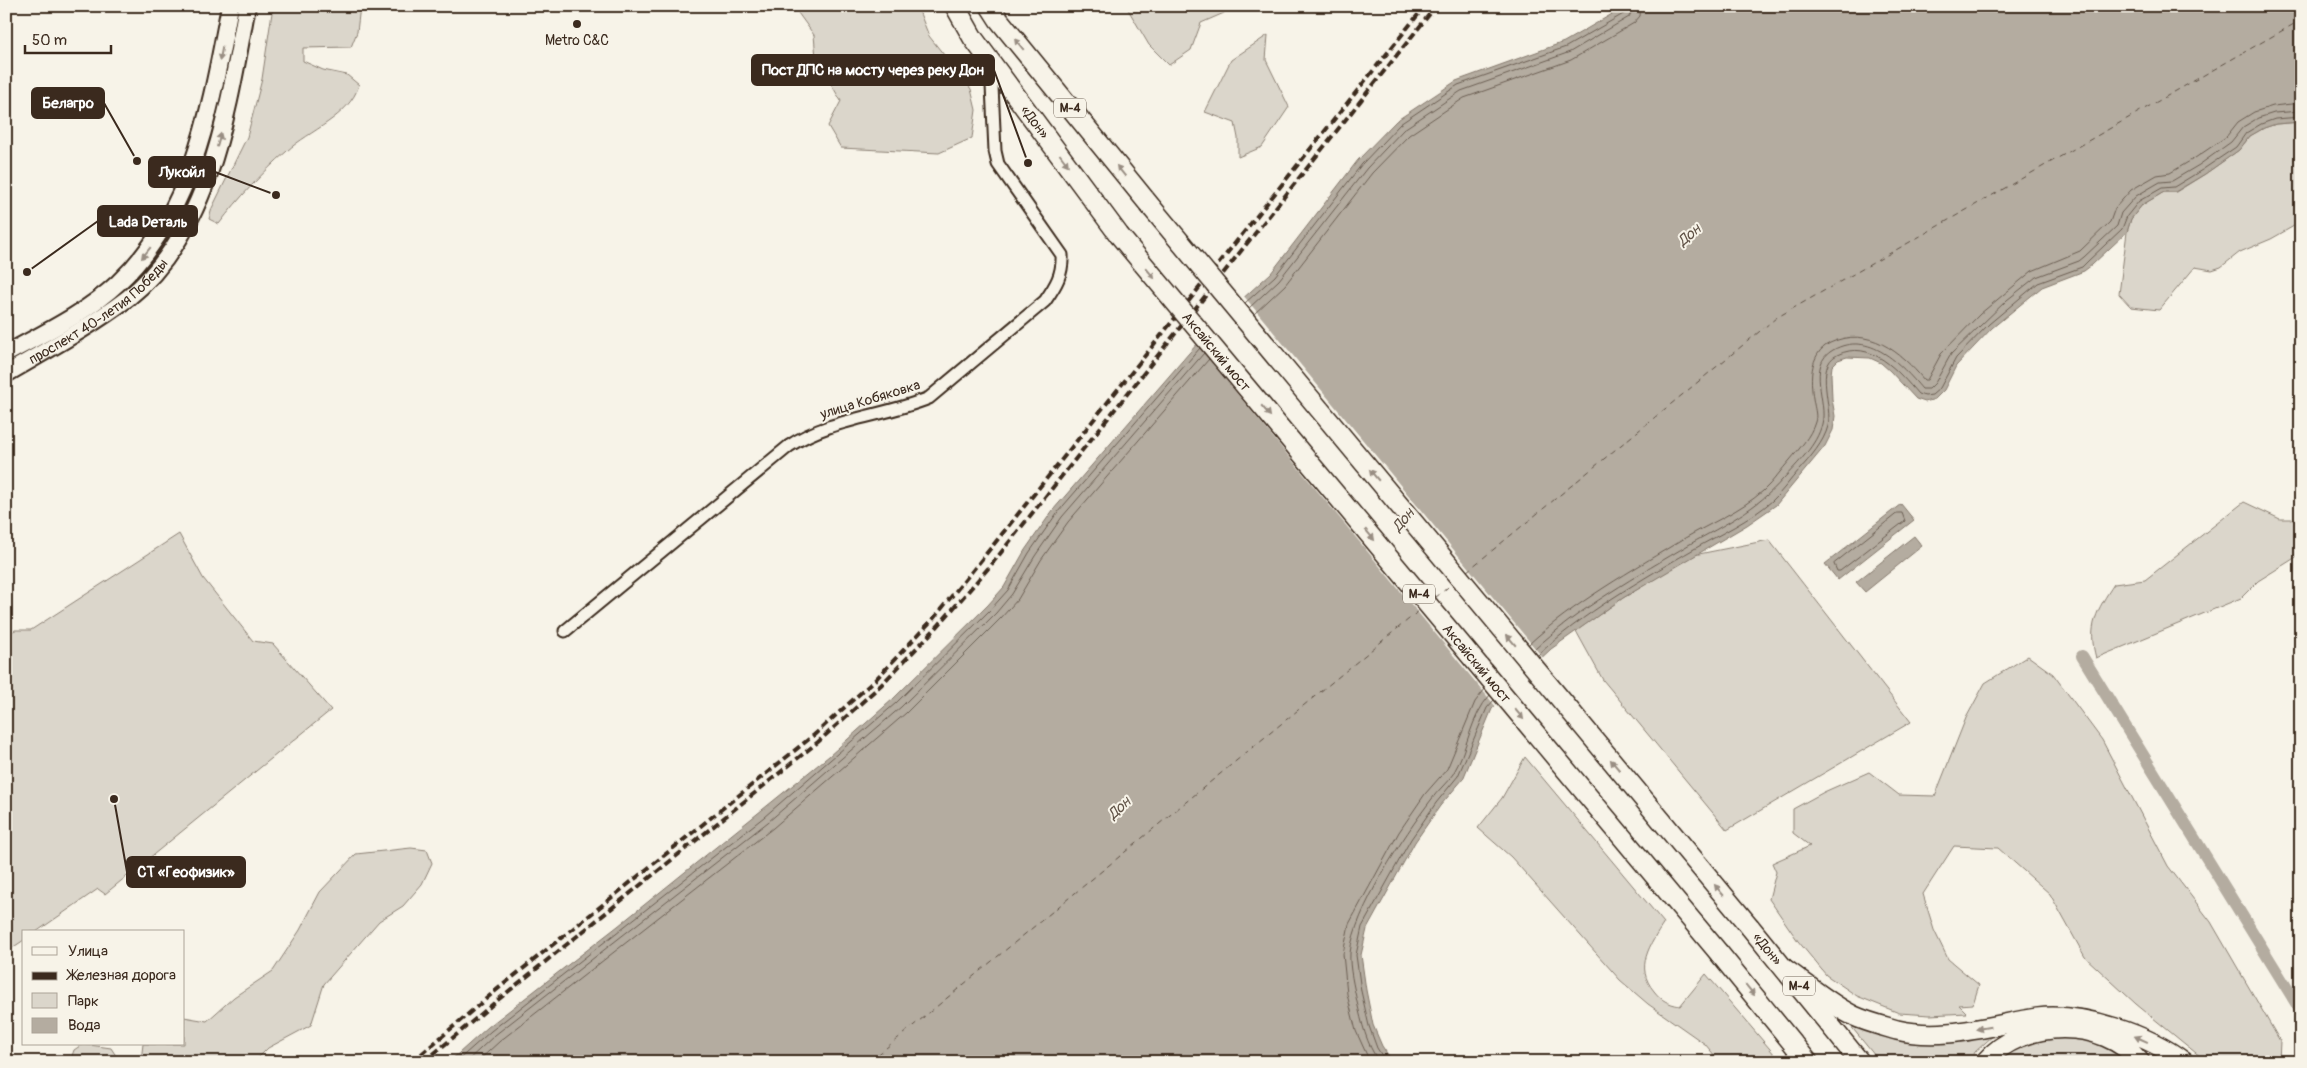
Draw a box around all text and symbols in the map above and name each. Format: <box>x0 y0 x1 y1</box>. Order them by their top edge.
marker: Metro C&C <box>571 18 583 30</box>
scale bar <box>25 22 111 54</box>
text: 50 m <box>32 31 67 50</box>
place label: Metro C&C <box>545 32 609 49</box>
one-way arrow <box>1013 38 1024 51</box>
one-way arrow <box>216 47 224 63</box>
callout: Пост ДПС на мосту через реку Дон <box>752 55 994 85</box>
text: Пост ДПС на мосту через реку Дон <box>762 61 985 80</box>
callout: Белагро <box>32 88 104 118</box>
text: Белагро <box>42 94 94 113</box>
road number: М-4 <box>1054 99 1086 118</box>
street label: «Дон» <box>1017 102 1053 142</box>
one-way arrow <box>216 133 224 148</box>
one-way arrow <box>1058 153 1069 166</box>
callout: Лукойл <box>149 157 215 187</box>
text: Лукойл <box>158 163 205 182</box>
one-way arrow <box>1115 165 1127 177</box>
callout: Lada Dеталь <box>98 206 197 236</box>
text: Lada Dеталь <box>108 213 188 232</box>
water label: Дон <box>1673 219 1706 251</box>
one-way arrow <box>140 247 151 260</box>
street label: проспект 40-летия Победы <box>26 255 172 368</box>
one-way arrow <box>1145 266 1156 279</box>
street label: Аксайский мост <box>1178 309 1254 395</box>
street label: улица Кобяковка <box>817 376 922 423</box>
one-way arrow <box>1260 404 1271 417</box>
one-way arrow <box>1368 468 1379 481</box>
water label: Дон <box>1388 504 1420 537</box>
one-way arrow <box>1364 529 1376 541</box>
road number: М-4 <box>1403 584 1435 604</box>
street label: Аксайский мост <box>1439 621 1514 706</box>
one-way arrow <box>1506 634 1517 647</box>
one-way arrow <box>1514 707 1525 720</box>
one-way arrow <box>1610 758 1621 771</box>
water label: Дон <box>1103 792 1136 824</box>
callout: СТ «Геофизик» <box>127 857 245 887</box>
text: СТ «Геофизик» <box>137 863 235 882</box>
one-way arrow <box>1714 883 1725 896</box>
street label: «Дон» <box>1749 929 1786 969</box>
legend <box>22 930 185 1046</box>
text: Улица <box>68 942 108 961</box>
text: Железная дорога <box>66 966 176 985</box>
road number: М-4 <box>1783 976 1815 996</box>
one-way arrow <box>1745 984 1756 997</box>
text: Парк <box>68 992 99 1011</box>
text: Вода <box>68 1016 101 1035</box>
one-way arrow <box>1975 1024 1991 1032</box>
one-way arrow <box>2134 1034 2148 1042</box>

